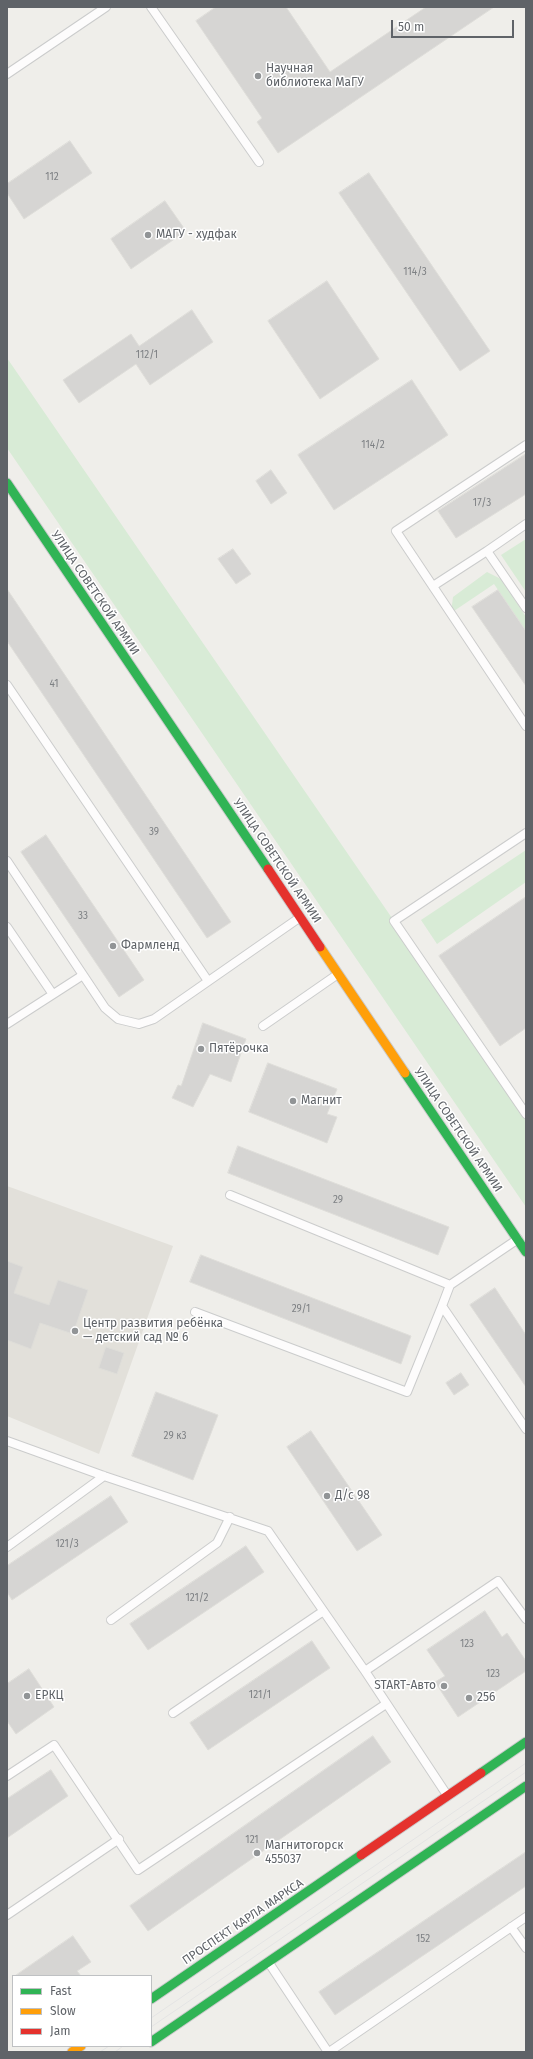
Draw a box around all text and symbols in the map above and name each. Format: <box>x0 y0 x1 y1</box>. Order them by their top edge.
scale bar <box>393 12 516 38</box>
text: 50 m <box>398 20 424 34</box>
place label: Научная библиотека МаГУ <box>266 62 364 90</box>
marker: Научная библиотека МаГУ <box>253 71 263 81</box>
house number: 112 <box>45 171 59 183</box>
place label: МАГУ - худфак <box>156 228 237 242</box>
marker: МАГУ - худфак <box>143 230 153 240</box>
house number: 114/3 <box>403 266 427 278</box>
house number: 112/1 <box>136 349 158 361</box>
house number: 114/2 <box>361 439 385 451</box>
house number: 17/3 <box>473 497 491 509</box>
street label: УЛИЦА СОВЕТСКОЙ АРМИИ <box>48 528 142 658</box>
house number: 41 <box>49 678 59 690</box>
street label: УЛИЦА СОВЕТСКОЙ АРМИИ <box>230 796 324 926</box>
house number: 39 <box>149 826 159 838</box>
house number: 33 <box>78 910 88 922</box>
place label: Фармленд <box>121 939 180 953</box>
marker: Фармленд <box>108 941 118 951</box>
place label: Пятёрочка <box>209 1042 269 1056</box>
marker: Пятёрочка <box>196 1044 206 1054</box>
street label: УЛИЦА СОВЕТСКОЙ АРМИИ <box>411 1065 505 1195</box>
place label: Магнит <box>301 1094 342 1108</box>
marker: Магнит <box>288 1096 298 1106</box>
house number: 29 <box>333 1194 343 1206</box>
house number: 29/1 <box>292 1303 310 1315</box>
place label: Центр развития ребёнка — детский сад № 6 <box>83 1317 223 1345</box>
marker: Центр развития ребёнка — детский сад № 6 <box>70 1326 80 1336</box>
house number: 29 к3 <box>164 1430 186 1442</box>
place label: Д/с 98 <box>335 1489 370 1503</box>
marker: Д/с 98 <box>322 1491 332 1501</box>
house number: 121/3 <box>55 1538 79 1550</box>
house number: 121/2 <box>185 1592 209 1604</box>
house number: 123 <box>460 1638 474 1650</box>
house number: 123 <box>486 1668 500 1680</box>
place label: START-Авто <box>374 1679 436 1693</box>
marker: START-Авто <box>439 1681 449 1691</box>
place label: ЕРКЦ <box>35 1689 63 1703</box>
house number: 121/1 <box>249 1689 271 1701</box>
marker: ЕРКЦ <box>22 1691 32 1701</box>
place label: 256 <box>477 1691 495 1705</box>
marker: 256 <box>464 1693 474 1703</box>
house number: 121 <box>245 1834 259 1846</box>
place label: Магнитогорск 455037 <box>265 1839 343 1867</box>
marker: Магнитогорск 455037 <box>252 1848 262 1858</box>
street label: ПРОСПЕКТ КАРЛА МАРКСА <box>180 1876 306 1968</box>
house number: 152 <box>416 1933 430 1945</box>
legend <box>12 1975 152 2047</box>
text: Fast <box>50 1984 72 1998</box>
text: Slow <box>50 2004 76 2018</box>
text: Jam <box>50 2024 70 2038</box>

